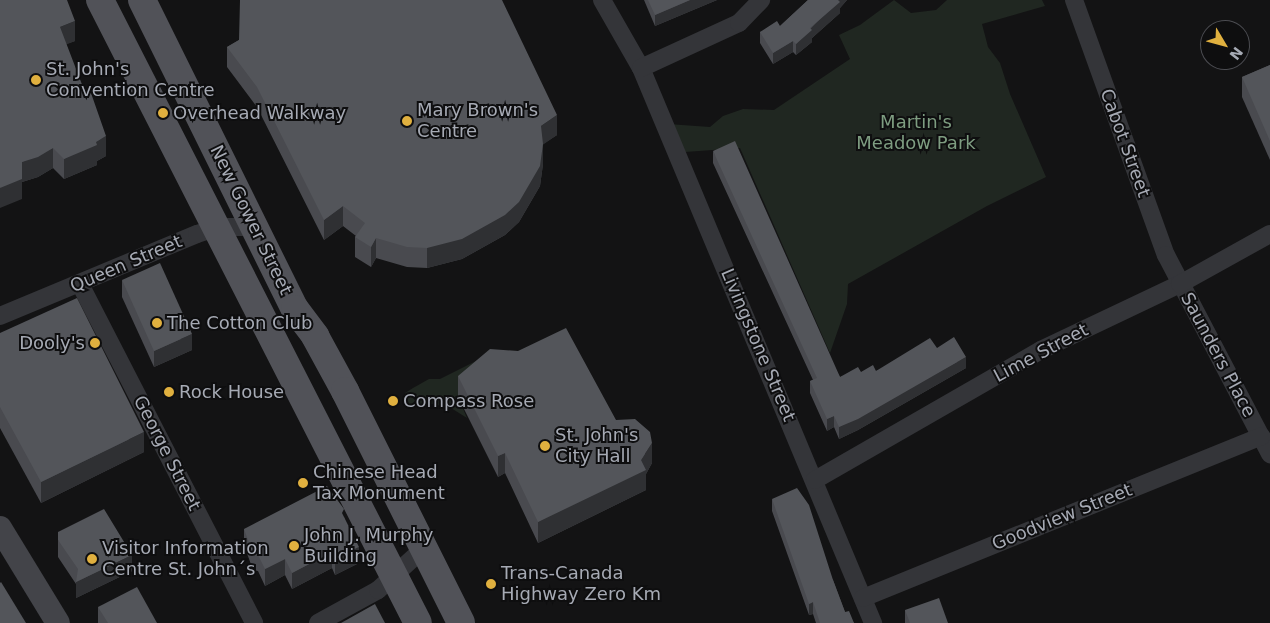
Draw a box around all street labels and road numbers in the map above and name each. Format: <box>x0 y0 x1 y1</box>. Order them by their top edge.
street label: Cabot Street <box>1095 86 1155 200</box>
street label: New Gower Street <box>205 142 297 298</box>
street label: Queen Street <box>67 231 185 297</box>
street label: Livingstone Street <box>716 265 800 425</box>
street label: Saunders Place <box>1176 289 1260 421</box>
street label: Lime Street <box>990 319 1092 387</box>
street label: George Street <box>129 392 205 514</box>
street label: Goodview Street <box>989 479 1135 555</box>

